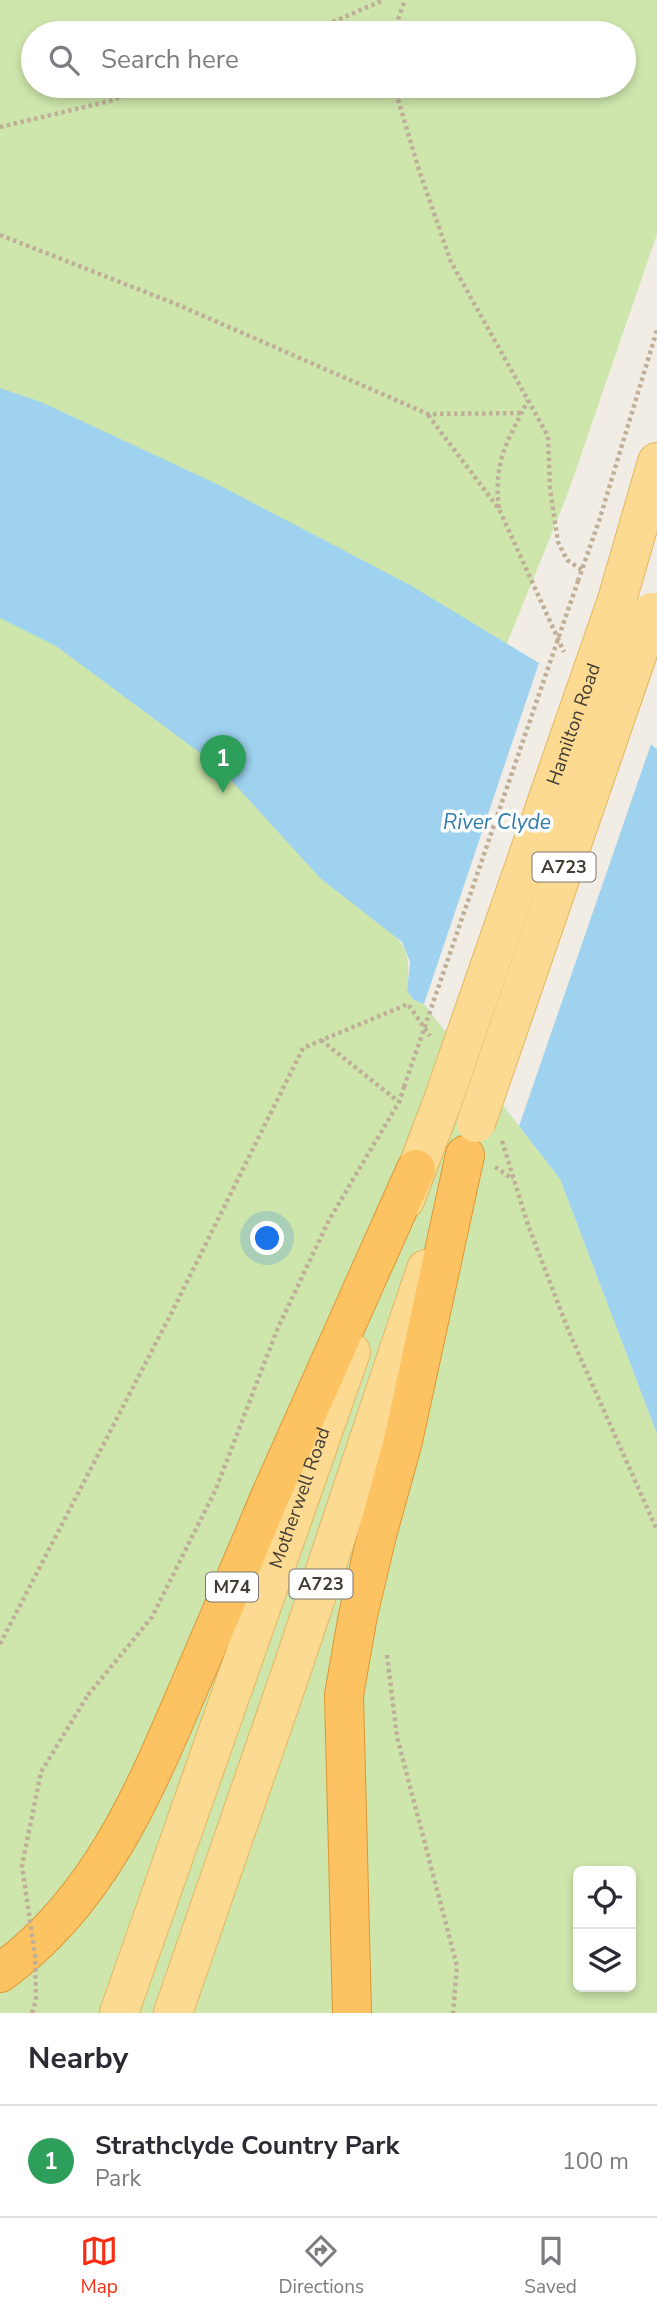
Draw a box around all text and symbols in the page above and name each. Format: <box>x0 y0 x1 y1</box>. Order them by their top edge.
search box <box>21 21 636 98</box>
icon: search <box>45 41 83 79</box>
text: Search here <box>101 42 239 77</box>
street label: Hamilton Road <box>540 660 607 789</box>
pin: 1 <box>200 735 246 793</box>
water label: River Clyde <box>443 808 551 836</box>
road number: A723 <box>532 852 596 882</box>
your location <box>250 1221 284 1255</box>
street label: Motherwell Road <box>263 1424 337 1572</box>
road number: A723 <box>290 1569 352 1598</box>
road number: M74 <box>206 1572 258 1602</box>
map controls <box>573 1866 636 1992</box>
button: locate <box>573 1866 636 1929</box>
button: layers <box>573 1929 636 1992</box>
text: Nearby <box>28 2038 128 2079</box>
text: Strathclyde Country Park <box>95 2128 399 2163</box>
text: 1 <box>44 2146 58 2177</box>
text: 100 m <box>562 2146 629 2177</box>
text: Park <box>95 2163 141 2194</box>
tab: Map <box>80 2232 118 2300</box>
tab: Directions <box>278 2232 364 2300</box>
tab: Saved <box>524 2232 577 2300</box>

